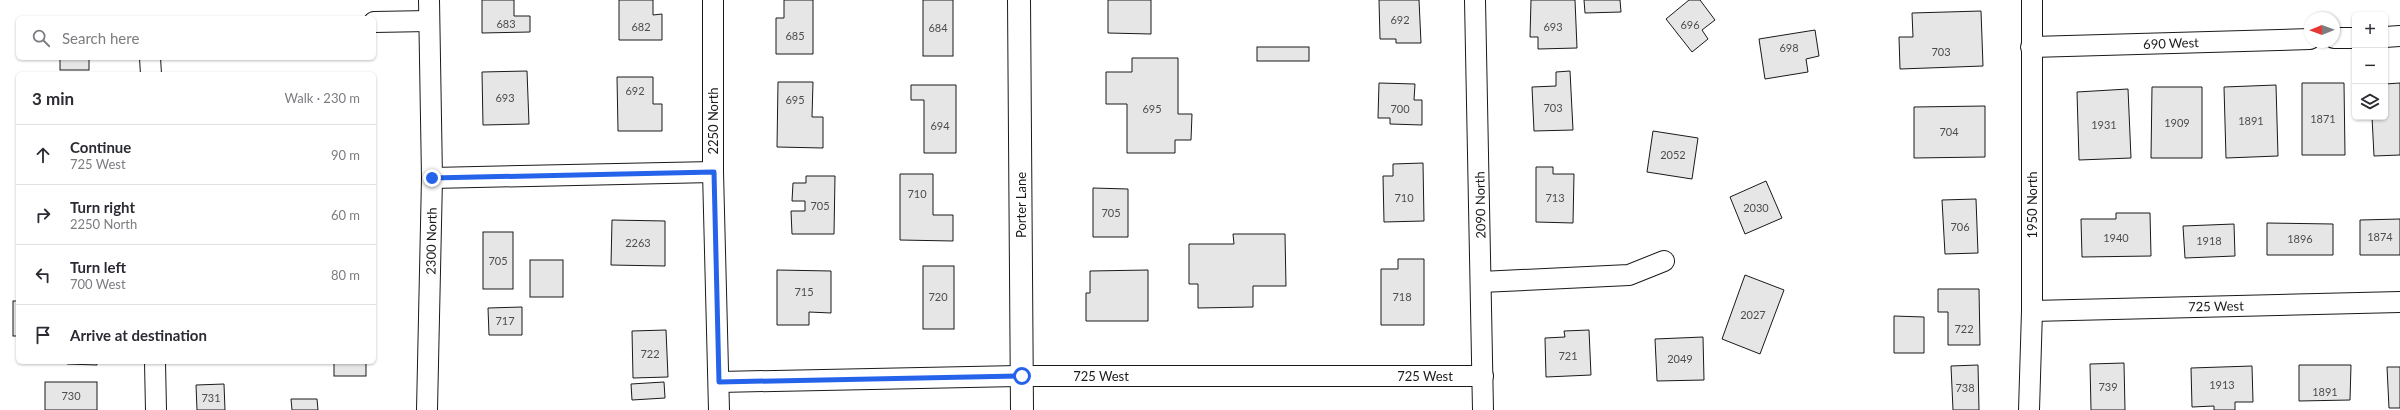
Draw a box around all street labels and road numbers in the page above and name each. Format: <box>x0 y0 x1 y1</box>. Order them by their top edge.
street label: 690 West <box>2143 34 2199 52</box>
street label: 2250 North <box>705 87 721 155</box>
street label: 2090 North <box>1471 171 1489 239</box>
street label: 1950 North <box>2024 171 2040 239</box>
street label: Porter Lane <box>1013 172 1029 238</box>
street label: 2300 North <box>422 207 440 275</box>
street label: 725 West <box>2188 298 2244 314</box>
street label: 725 West <box>1073 368 1129 384</box>
street label: 725 West <box>1397 368 1453 384</box>

